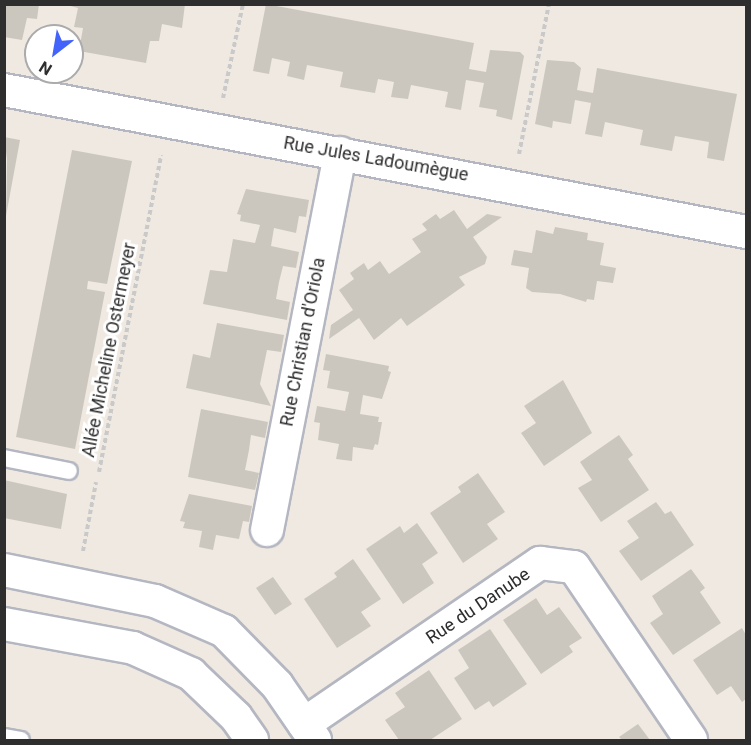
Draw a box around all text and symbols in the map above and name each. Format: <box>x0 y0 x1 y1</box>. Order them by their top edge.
north arrow <box>24 24 84 84</box>
text: N <box>36 57 55 79</box>
street label: Rue Jules Ladoumègue <box>282 132 470 186</box>
street label: Allée Micheline Ostermeyer <box>78 241 140 459</box>
street label: Rue Christian d'Oriola <box>276 256 330 428</box>
street label: Rue du Danube <box>422 563 534 649</box>

